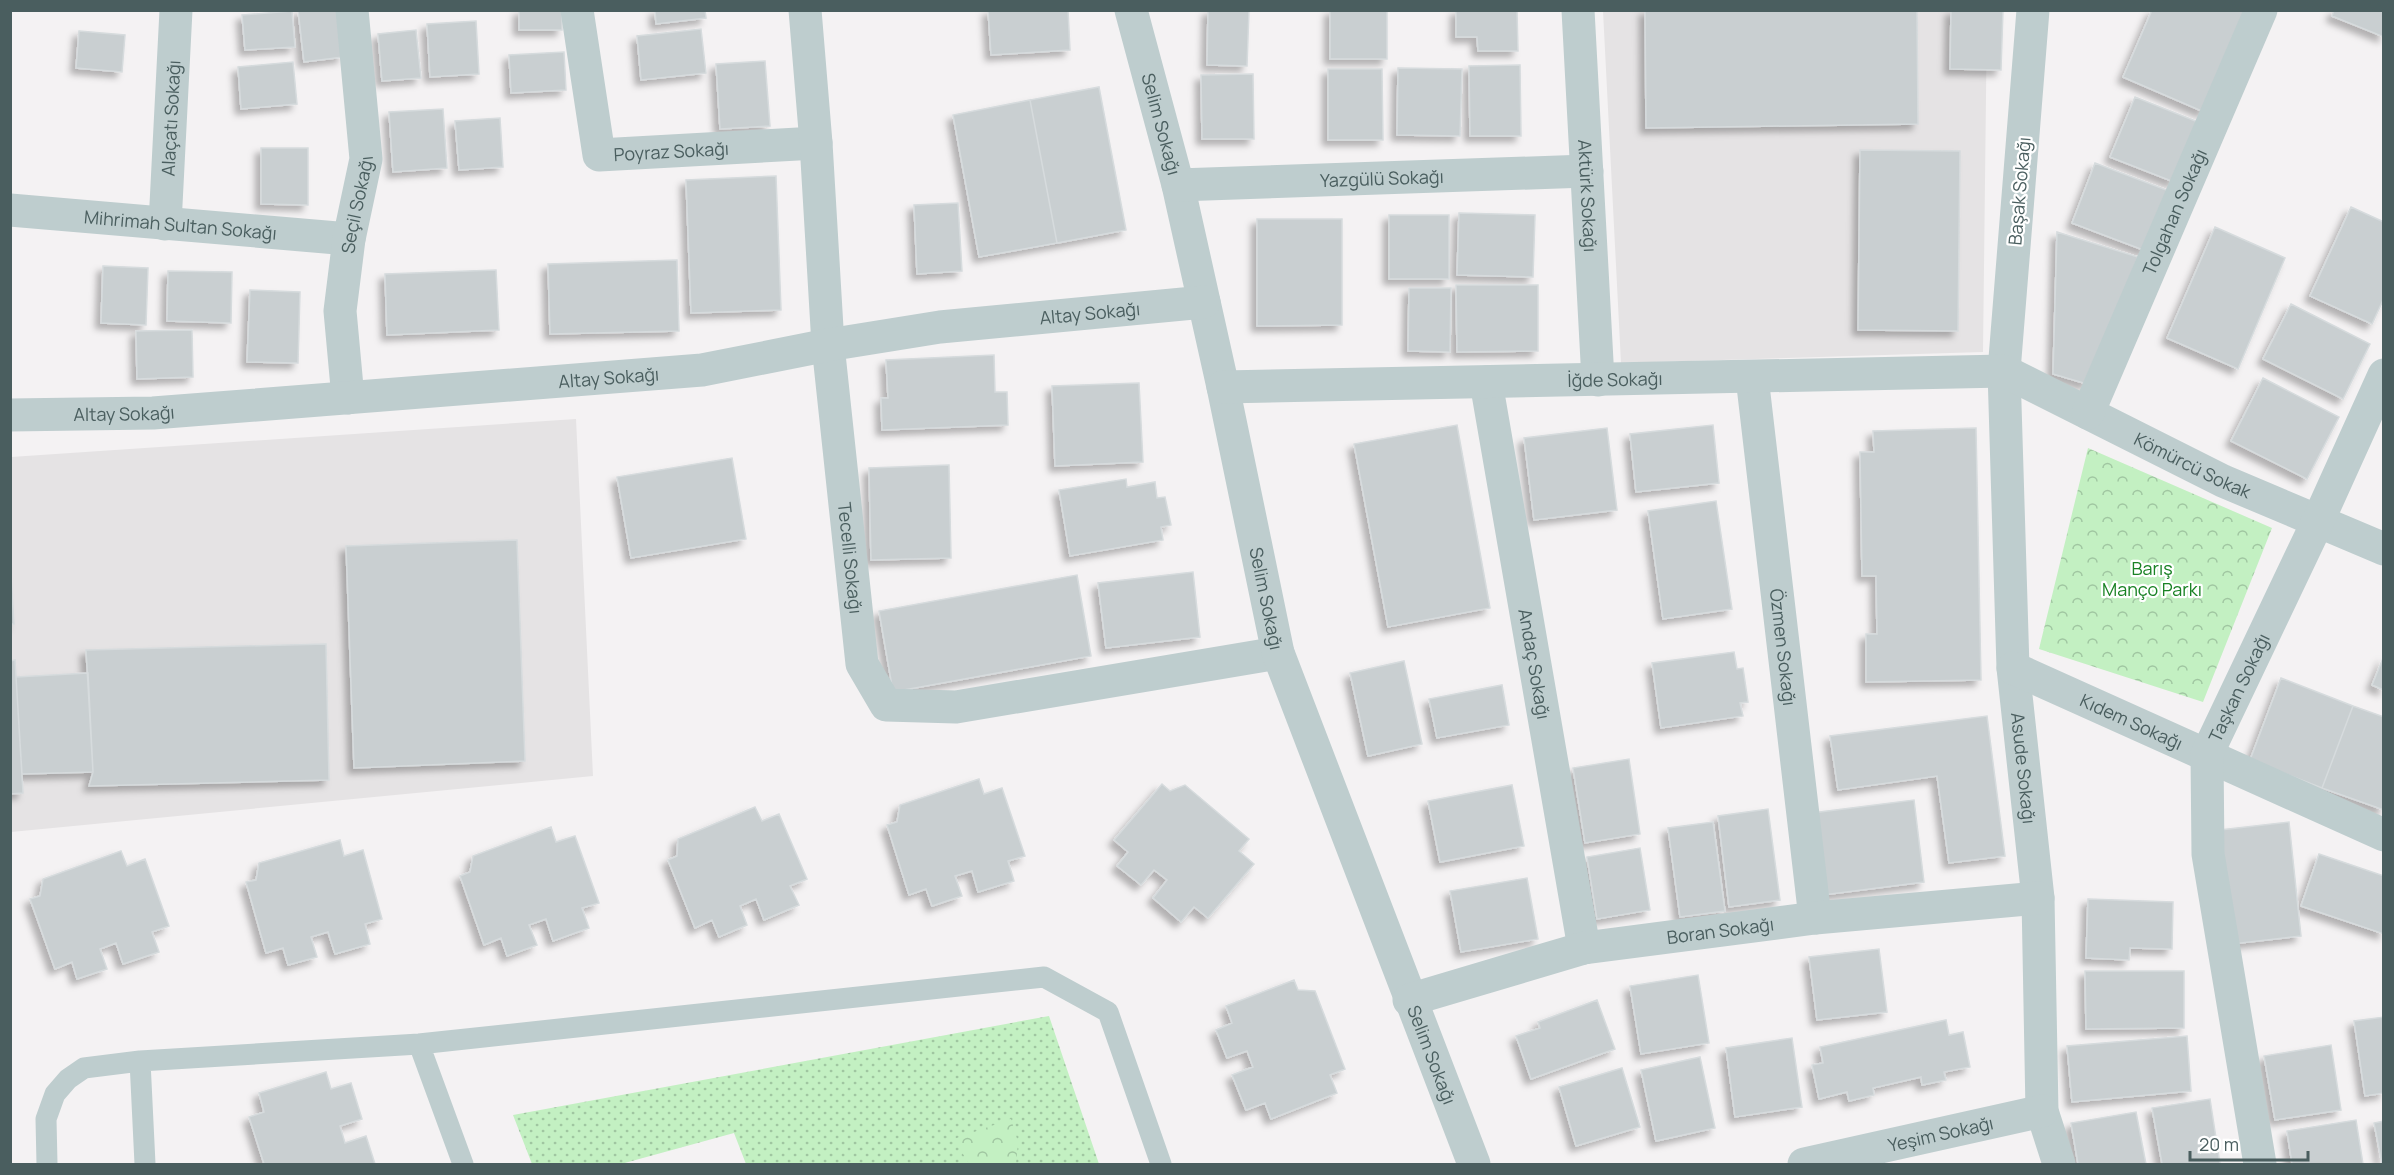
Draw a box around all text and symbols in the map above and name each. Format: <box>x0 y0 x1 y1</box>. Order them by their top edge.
street label: Alaçatı Sokağı <box>155 60 185 177</box>
street label: Selim Sokağı <box>1136 70 1187 178</box>
street label: Poyraz Sokağı <box>613 136 730 166</box>
street label: Başak Sokağı <box>2002 136 2036 246</box>
street label: Aktürk Sokağı <box>1573 139 1603 253</box>
street label: Tolgahan Sokağı <box>2137 145 2212 279</box>
street label: Seçil Sokağı <box>335 155 378 255</box>
street label: Yazgülü Sokağı <box>1320 164 1444 192</box>
street label: Mihrimah Sultan Sokağı <box>83 204 278 245</box>
street label: Altay Sokağı <box>1038 296 1141 330</box>
street label: Altay Sokağı <box>557 361 660 393</box>
street label: İğde Sokağı <box>1567 366 1663 392</box>
street label: Altay Sokağı <box>73 399 175 426</box>
street label: Kömürcü Sokak <box>2130 426 2256 504</box>
street label: Tecelli Sokağı <box>833 501 869 615</box>
street label: Selim Sokağı <box>1244 545 1289 652</box>
park label: Barış Manço Parkı <box>2102 556 2202 601</box>
street label: Özmen Sokağı <box>1765 587 1802 707</box>
street label: Andaç Sokağı <box>1513 607 1556 721</box>
street label: Taşkan Sokağı <box>2203 629 2275 746</box>
street label: Kıdem Sokağı <box>2076 688 2187 755</box>
street label: Asude Sokağı <box>2006 711 2042 825</box>
street label: Boran Sokağı <box>1665 911 1775 949</box>
street label: Selim Sokağı <box>1402 1002 1462 1108</box>
street label: Yeşim Sokağı <box>1886 1110 1996 1157</box>
scale bar <box>2190 1124 2308 1162</box>
text: 20 m <box>2199 1132 2239 1156</box>

